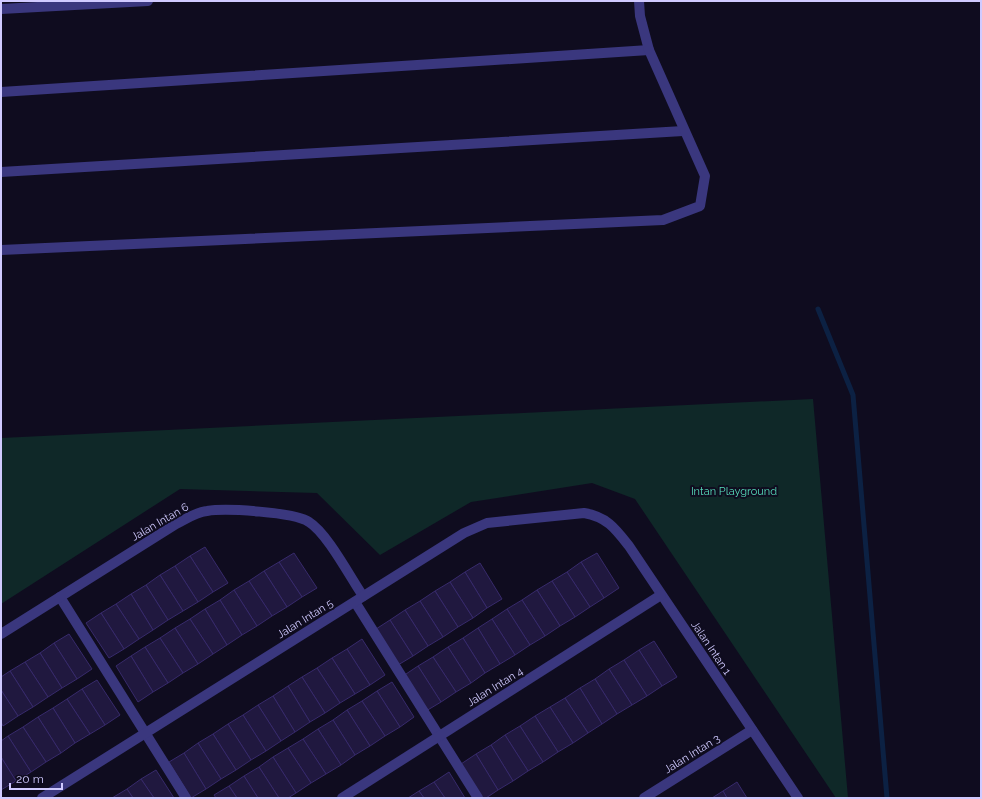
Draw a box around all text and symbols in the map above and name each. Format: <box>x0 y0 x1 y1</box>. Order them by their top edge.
park label: Intan Playground <box>691 485 777 498</box>
street label: Jalan Intan 6 <box>129 500 191 544</box>
street label: Jalan Intan 5 <box>275 597 335 641</box>
street label: Jalan Intan 1 <box>688 619 734 678</box>
street label: Jalan Intan 4 <box>465 665 525 709</box>
street label: Jalan Intan 3 <box>662 732 722 776</box>
scale bar <box>10 765 62 791</box>
text: 20 m <box>16 772 44 786</box>

